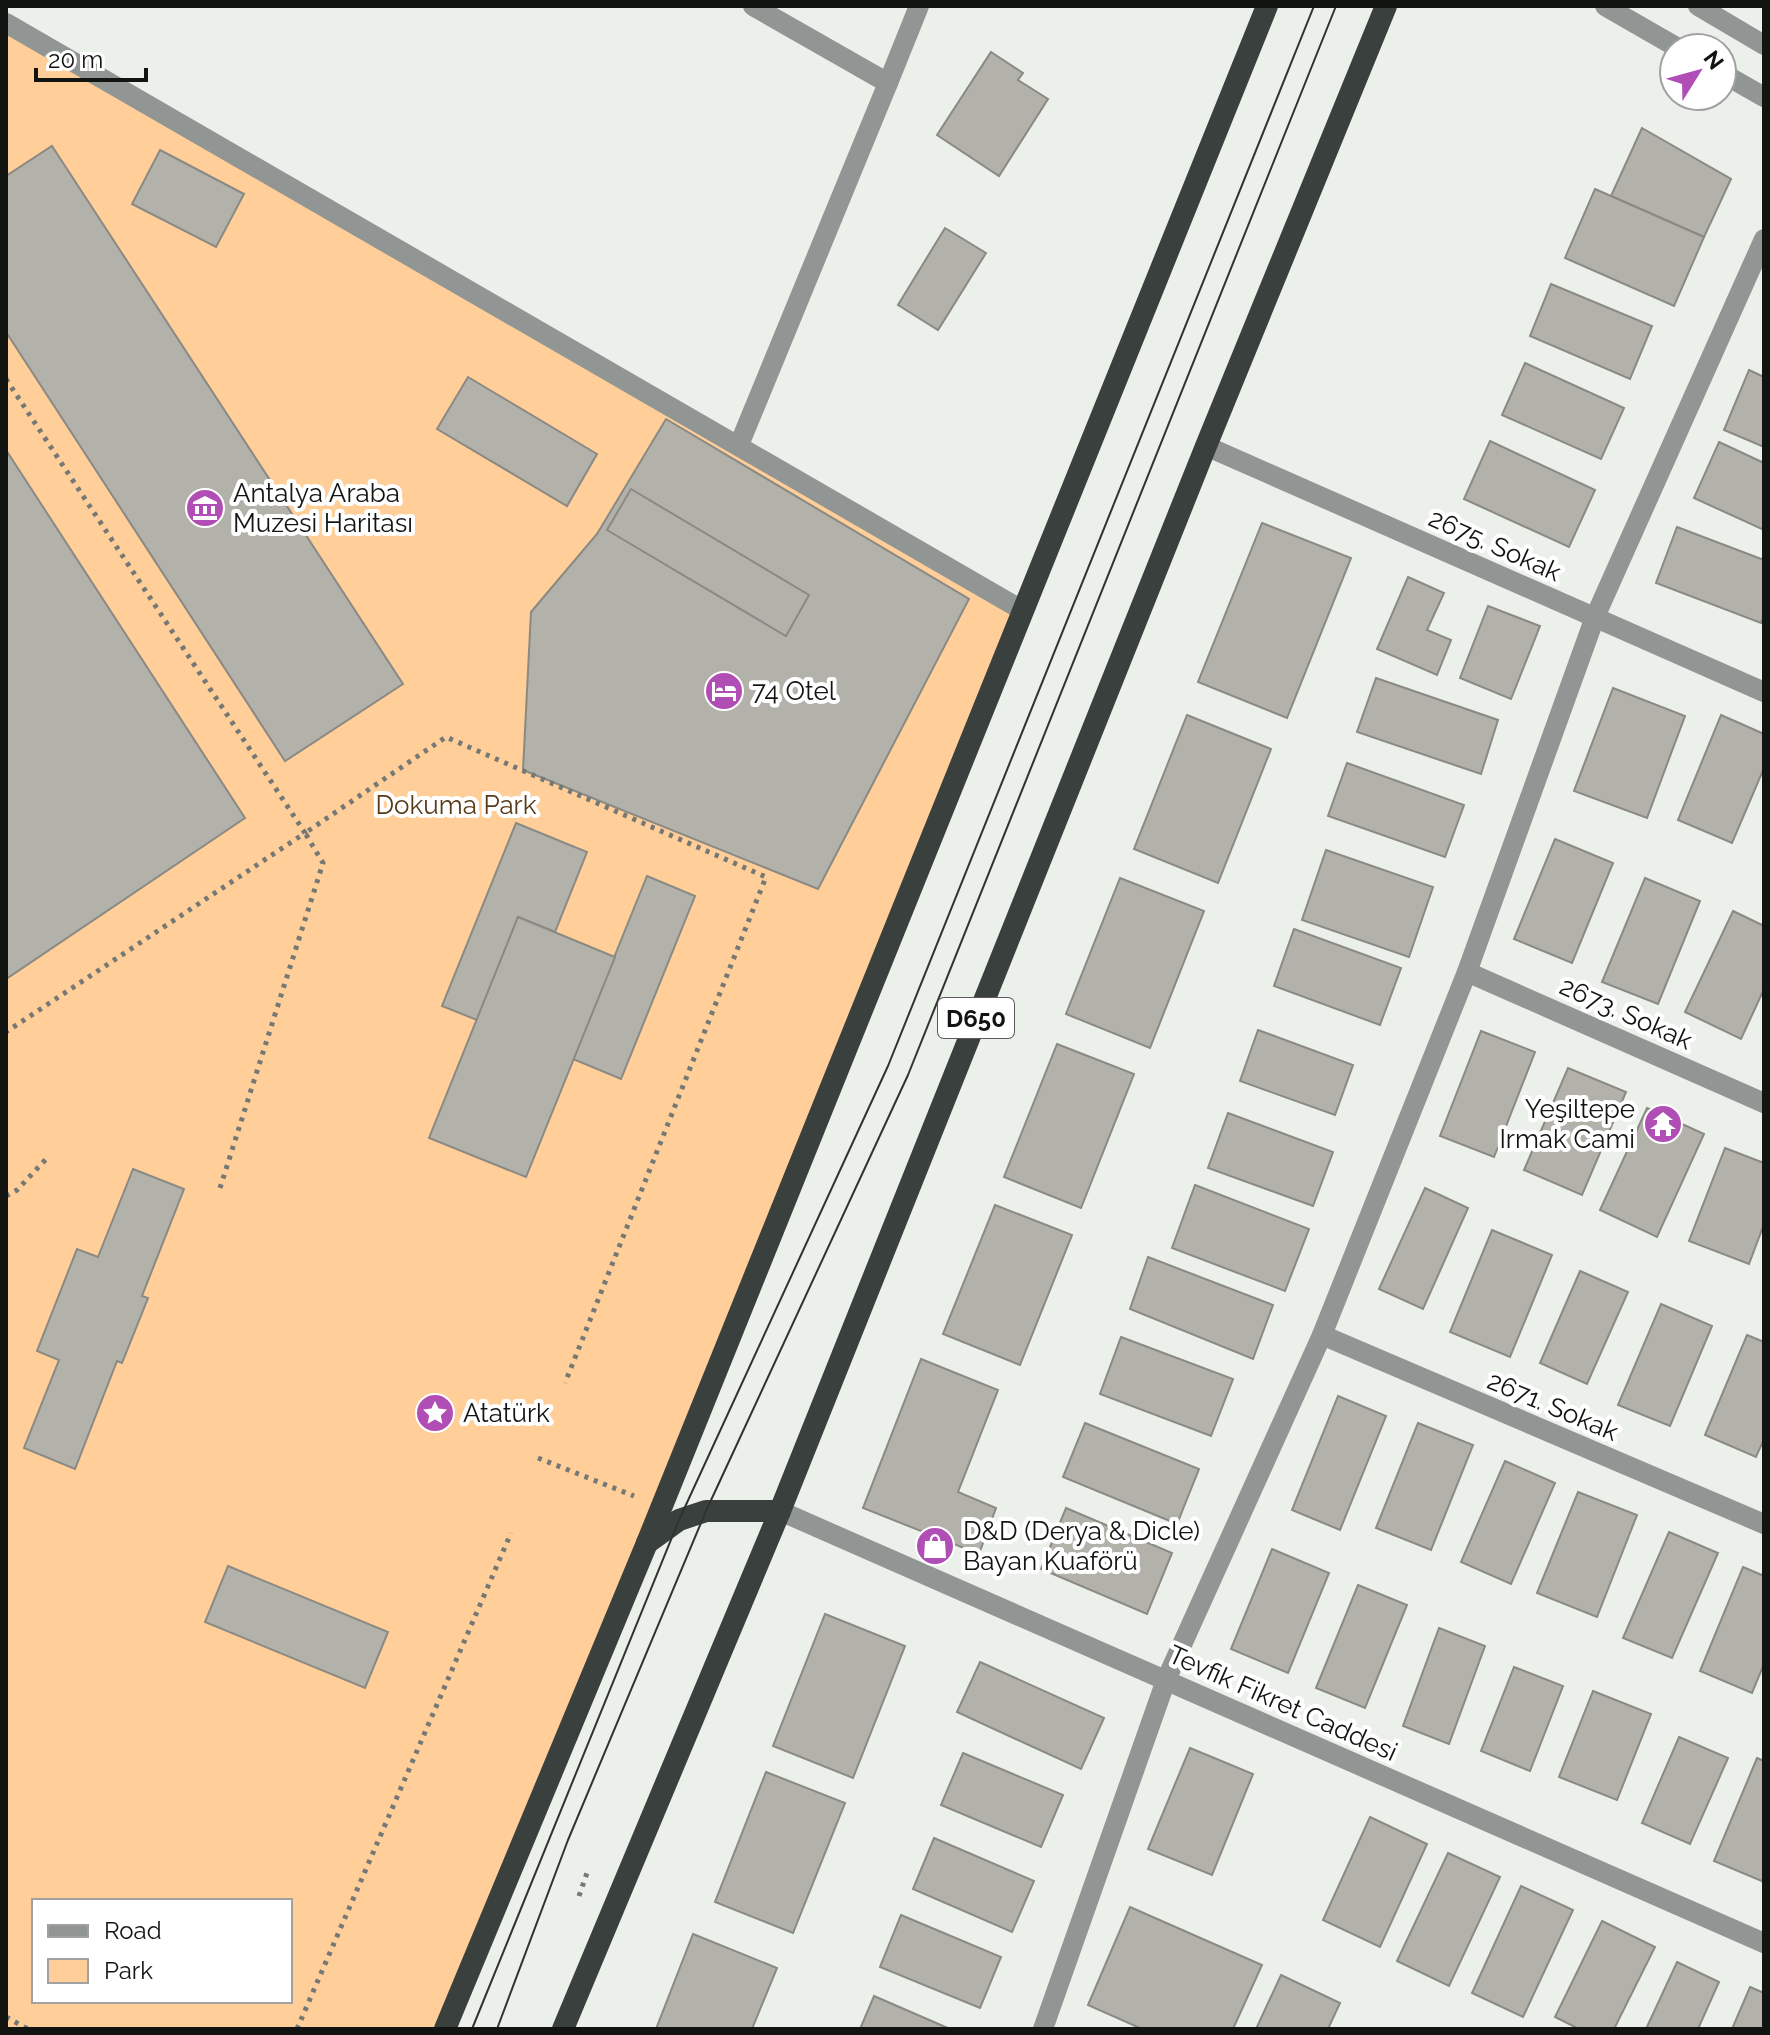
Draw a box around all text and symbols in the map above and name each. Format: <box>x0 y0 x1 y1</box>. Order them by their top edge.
scale bar <box>36 32 146 82</box>
north arrow <box>1658 32 1738 112</box>
text: 20 m <box>48 45 103 74</box>
text: N <box>1699 45 1729 74</box>
place label: Antalya Araba Muzesi Haritası <box>233 478 413 538</box>
museum icon: Antalya Araba Muzesi Haritası <box>184 487 226 529</box>
street label: 2675. Sokak <box>1424 503 1566 588</box>
hotel icon: 74 Otel <box>703 670 745 712</box>
place label: 74 Otel <box>752 676 837 706</box>
park label: Dokuma Park <box>375 790 537 820</box>
street label: 2673. Sokak <box>1555 971 1697 1056</box>
road number: D650 <box>938 998 1014 1038</box>
place label: Yeşiltepe Irmak Cami <box>1499 1094 1635 1154</box>
temple icon: Yeşiltepe Irmak Cami <box>1642 1103 1684 1145</box>
street label: 2671. Sokak <box>1483 1365 1623 1447</box>
place icon: Atatürk <box>414 1392 456 1434</box>
place label: Atatürk <box>463 1398 550 1428</box>
place label: D&D (Derya & Dicle) Bayan Kuaförü <box>963 1516 1200 1576</box>
shop icon: D&D (Derya & Dicle) Bayan Kuaförü <box>914 1525 956 1567</box>
street label: Tevfik Fikret Caddesi <box>1164 1639 1402 1767</box>
legend <box>32 1899 292 2003</box>
text: Road <box>104 1916 162 1945</box>
text: Park <box>104 1956 153 1985</box>

